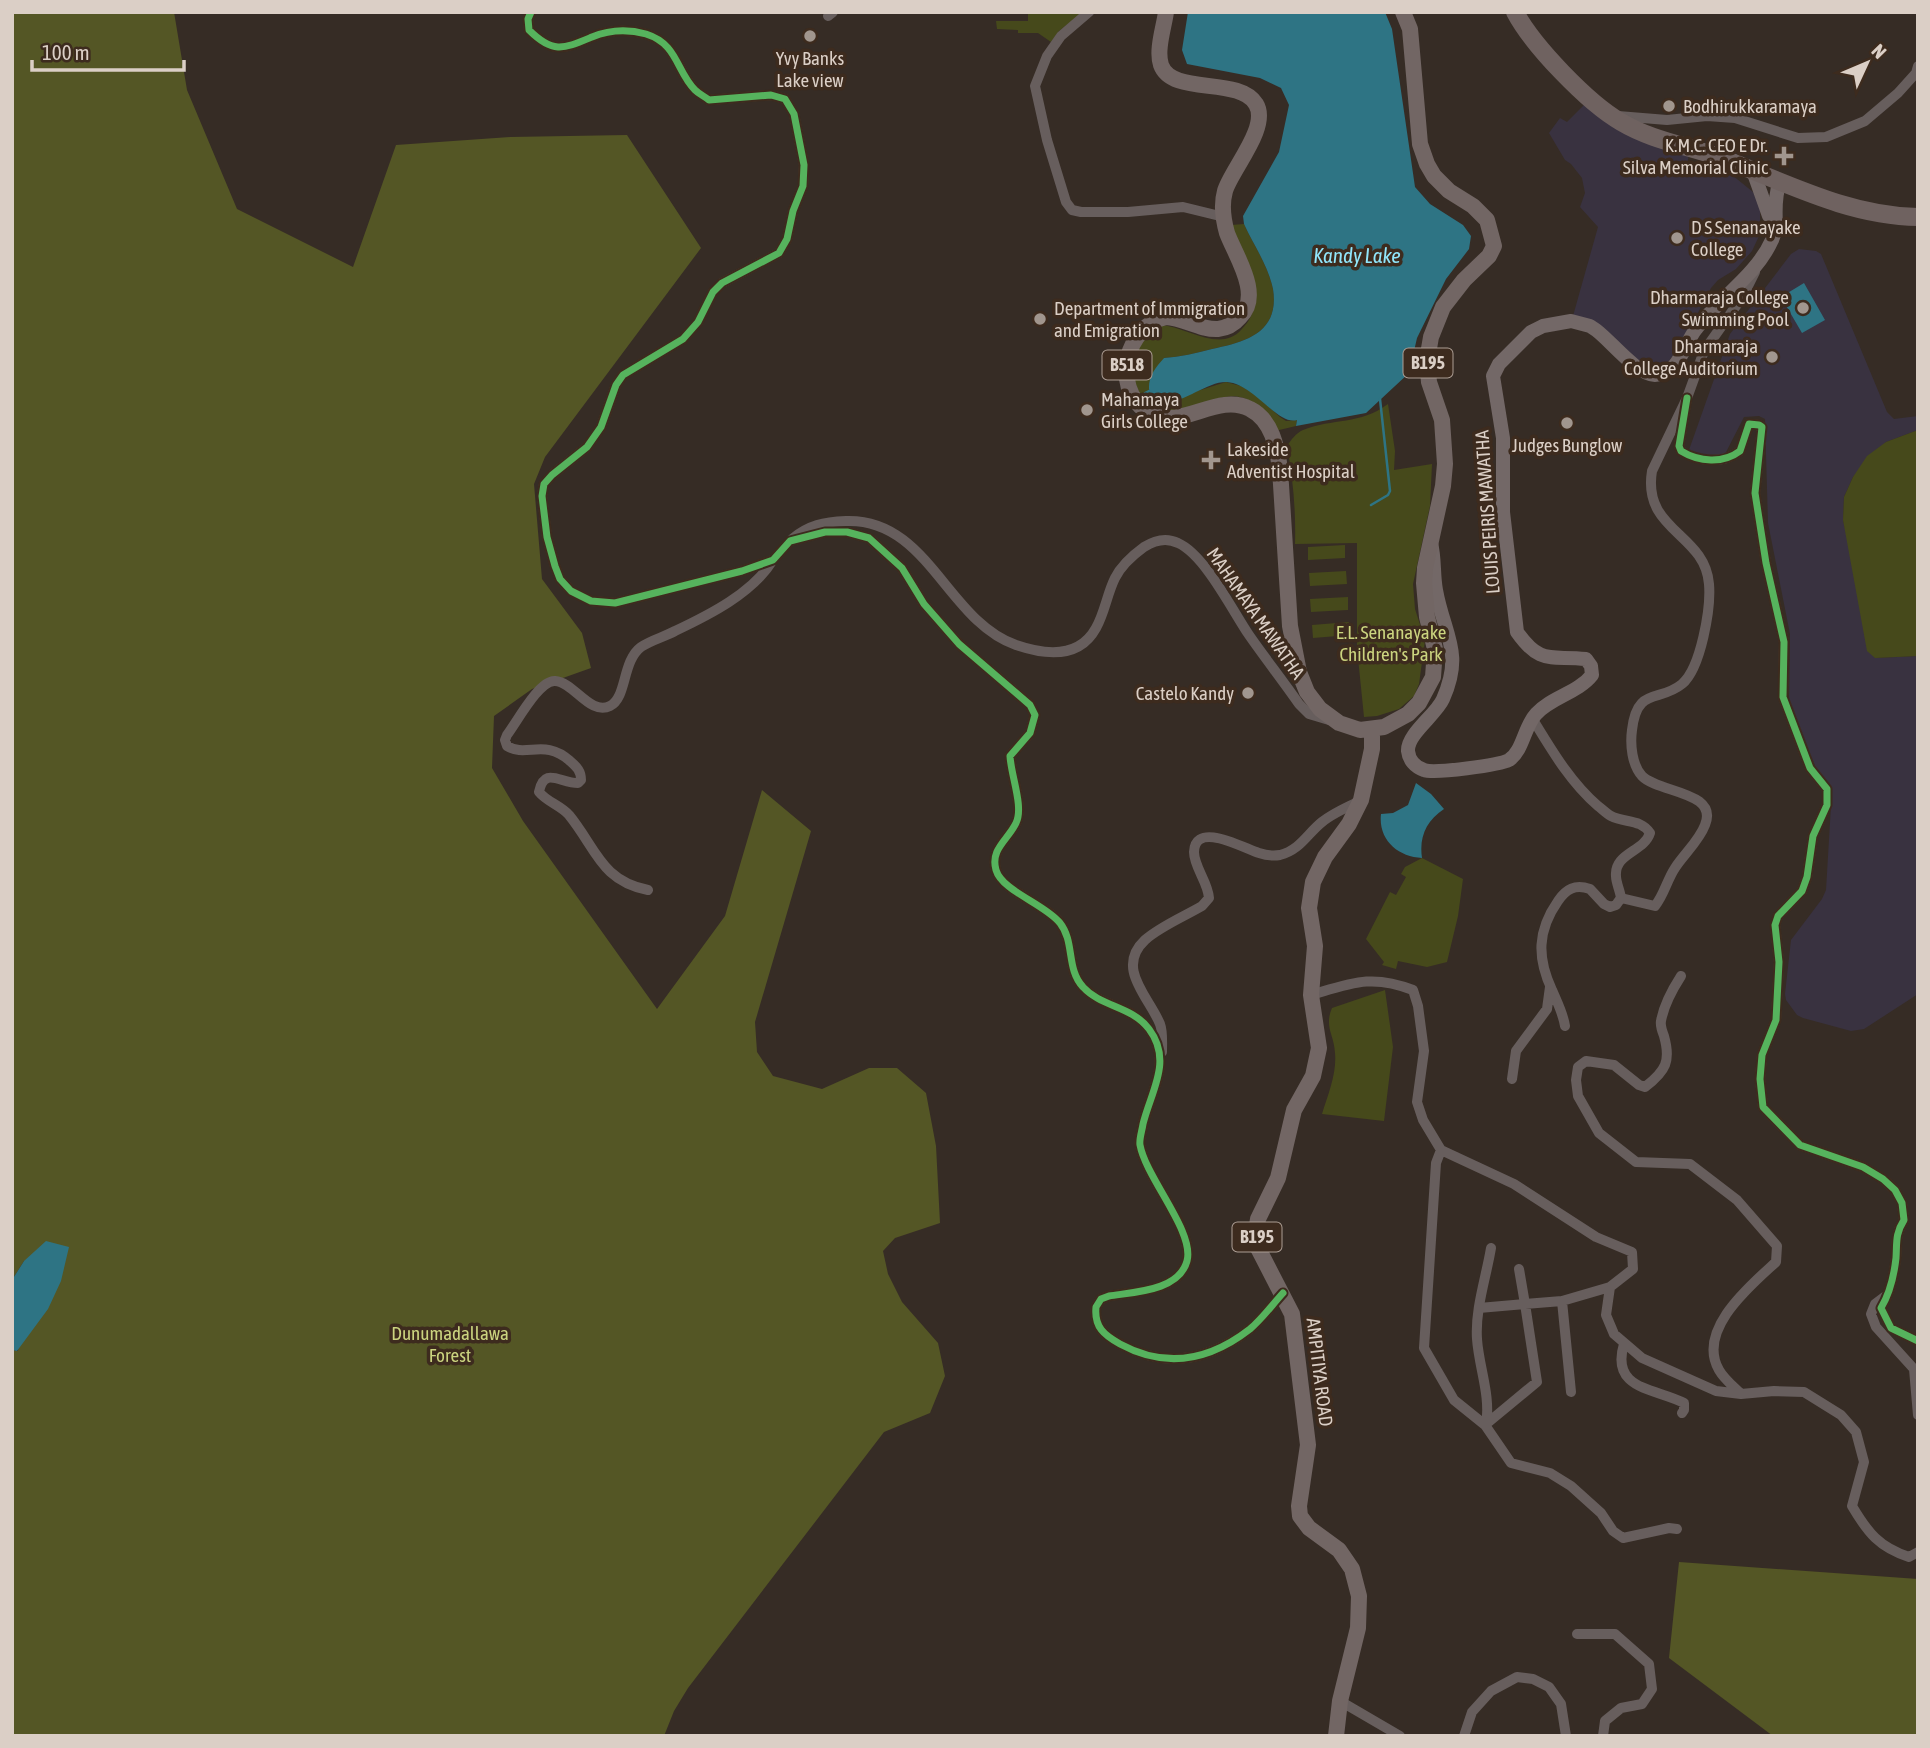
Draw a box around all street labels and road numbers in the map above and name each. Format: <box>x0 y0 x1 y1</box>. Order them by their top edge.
road number: B195 <box>1404 348 1452 377</box>
road number: B518 <box>1102 351 1152 380</box>
street label: LOUIS PEIRIS MAWATHA <box>1470 429 1504 595</box>
street label: MAHAMAYA MAWATHA <box>1202 543 1310 683</box>
road number: B195 <box>1232 1222 1282 1252</box>
street label: AMPITIYA ROAD <box>1302 1316 1338 1428</box>

